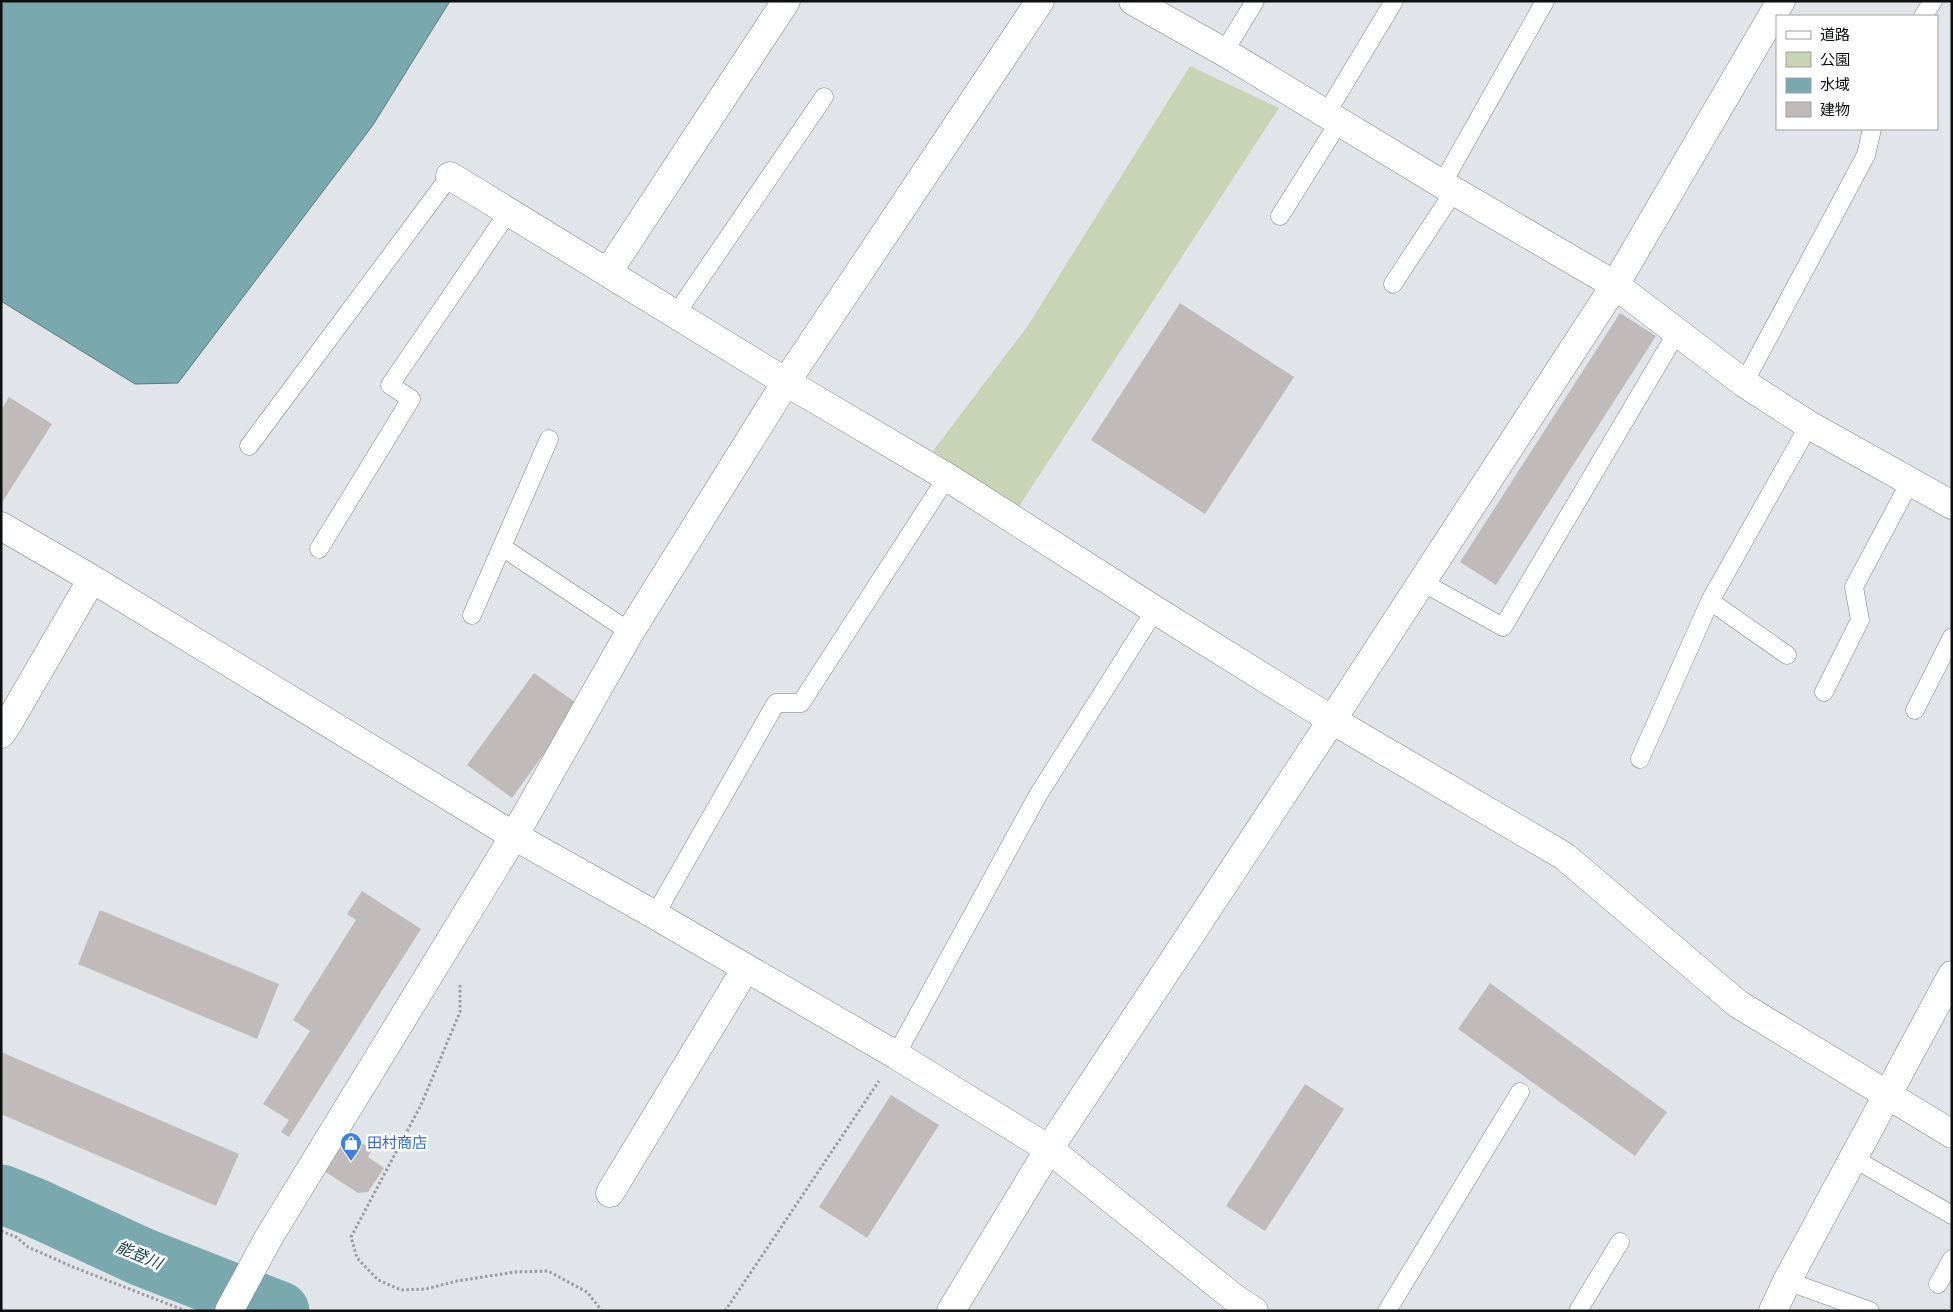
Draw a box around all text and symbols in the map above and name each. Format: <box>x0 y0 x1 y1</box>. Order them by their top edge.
legend <box>1776 15 1938 130</box>
text: 道路 <box>1820 25 1850 45</box>
text: 公園 <box>1820 50 1850 70</box>
text: 水域 <box>1820 75 1850 95</box>
text: 建物 <box>1820 100 1850 120</box>
shop icon: 田村商店 <box>339 1131 363 1162</box>
place label: 田村商店 <box>367 1133 427 1153</box>
water label: 能登川 <box>113 1236 167 1275</box>

